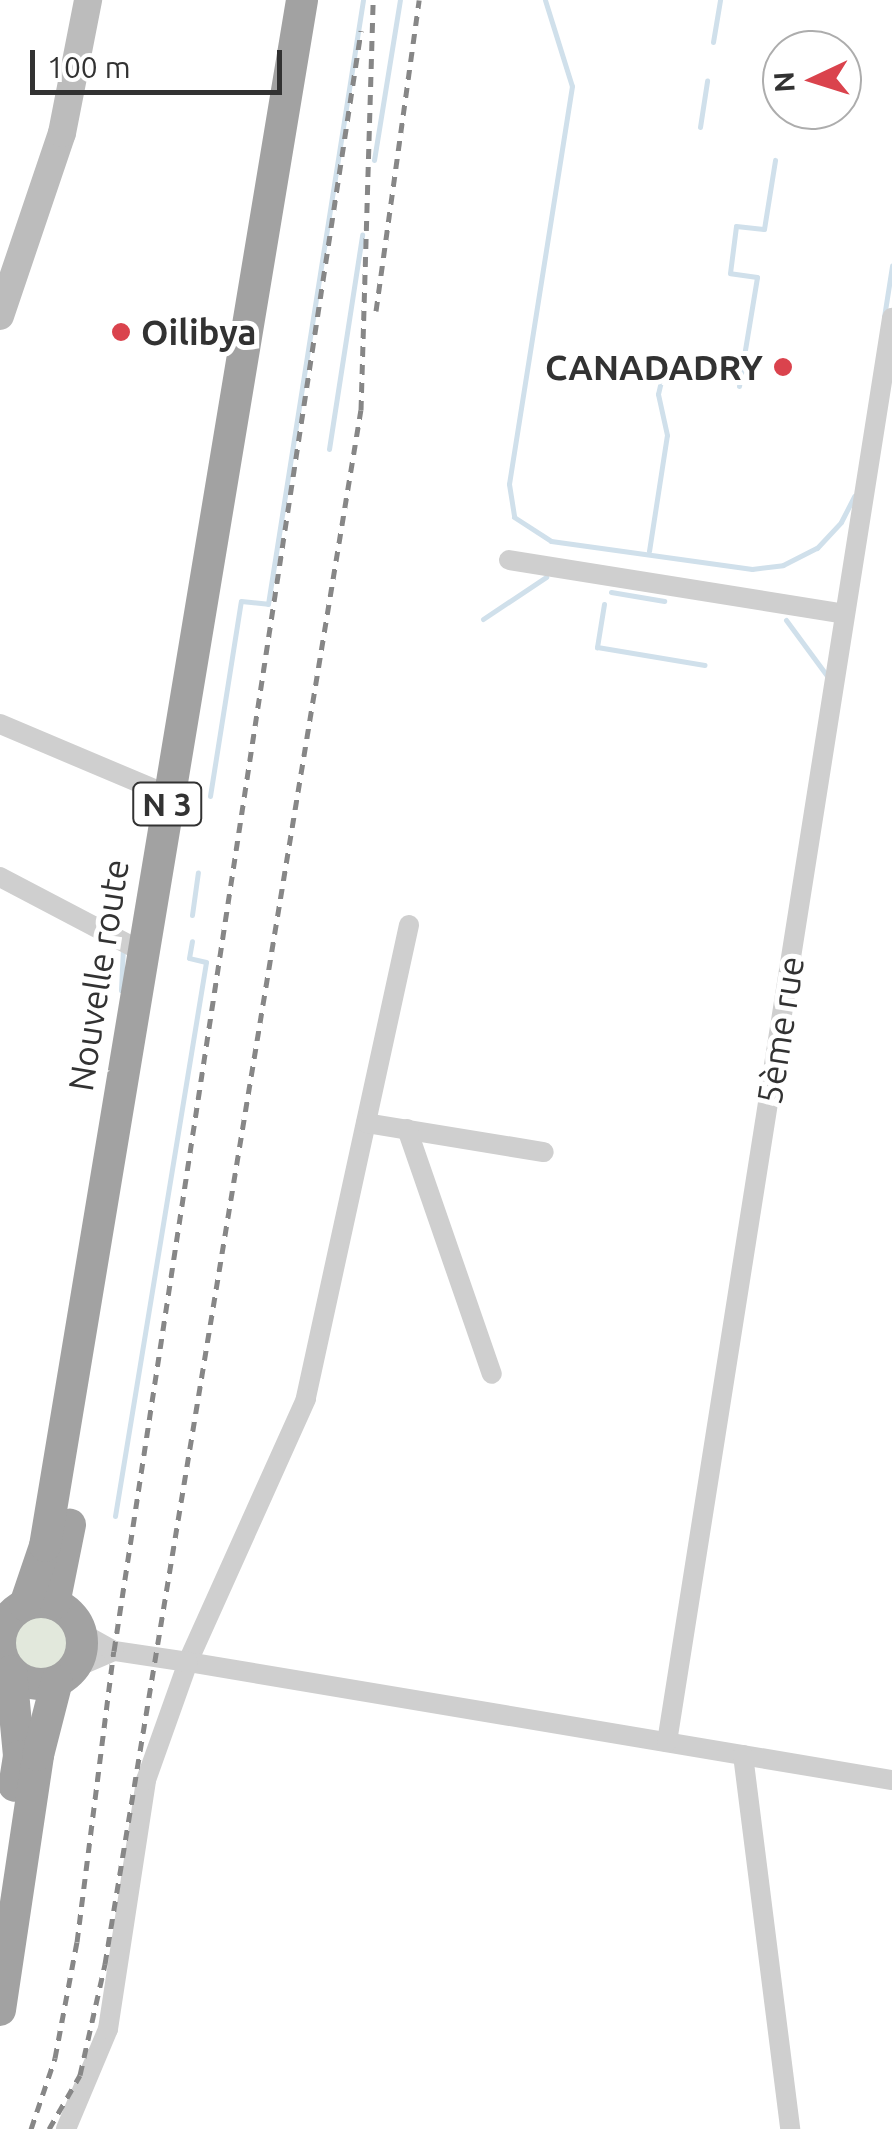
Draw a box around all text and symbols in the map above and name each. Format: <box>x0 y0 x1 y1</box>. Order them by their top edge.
scale bar <box>35 30 288 92</box>
north arrow <box>762 30 862 130</box>
text: 100 m <box>47 50 131 84</box>
text: N <box>767 70 800 93</box>
place label: Oilibya <box>141 311 257 353</box>
marker: Oilibya <box>110 321 132 343</box>
place label: CANADADRY <box>545 346 763 388</box>
marker: CANADADRY <box>772 356 794 378</box>
road number: N 3 <box>132 777 202 831</box>
street label: Nouvelle route <box>59 856 137 1094</box>
street label: 5ème rue <box>748 953 812 1107</box>

